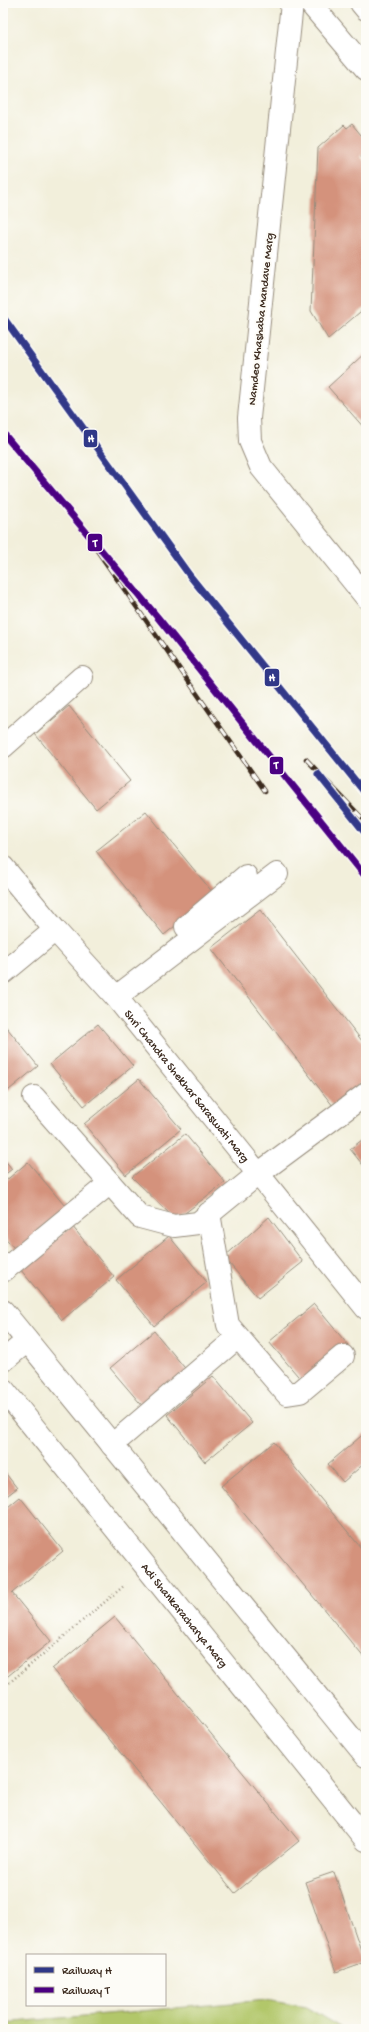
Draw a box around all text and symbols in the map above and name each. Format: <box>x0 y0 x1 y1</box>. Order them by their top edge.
street label: Namdeo Khashaba Mandave Marg <box>246 232 278 406</box>
line badge: H <box>83 429 98 448</box>
text: H <box>88 434 95 446</box>
line badge: T <box>87 533 103 552</box>
text: T <box>92 539 98 551</box>
line badge: H <box>264 668 280 687</box>
text: H <box>269 673 276 685</box>
line badge: T <box>269 756 284 775</box>
text: T <box>273 761 279 773</box>
street label: Shri Chandra Shekhar Saraswati Marg <box>120 1008 251 1166</box>
street label: Adi Shankaracharya Marg <box>137 1561 230 1671</box>
legend <box>26 1954 166 2006</box>
text: Railway H <box>62 1965 112 1979</box>
text: Railway T <box>62 1985 111 1999</box>

